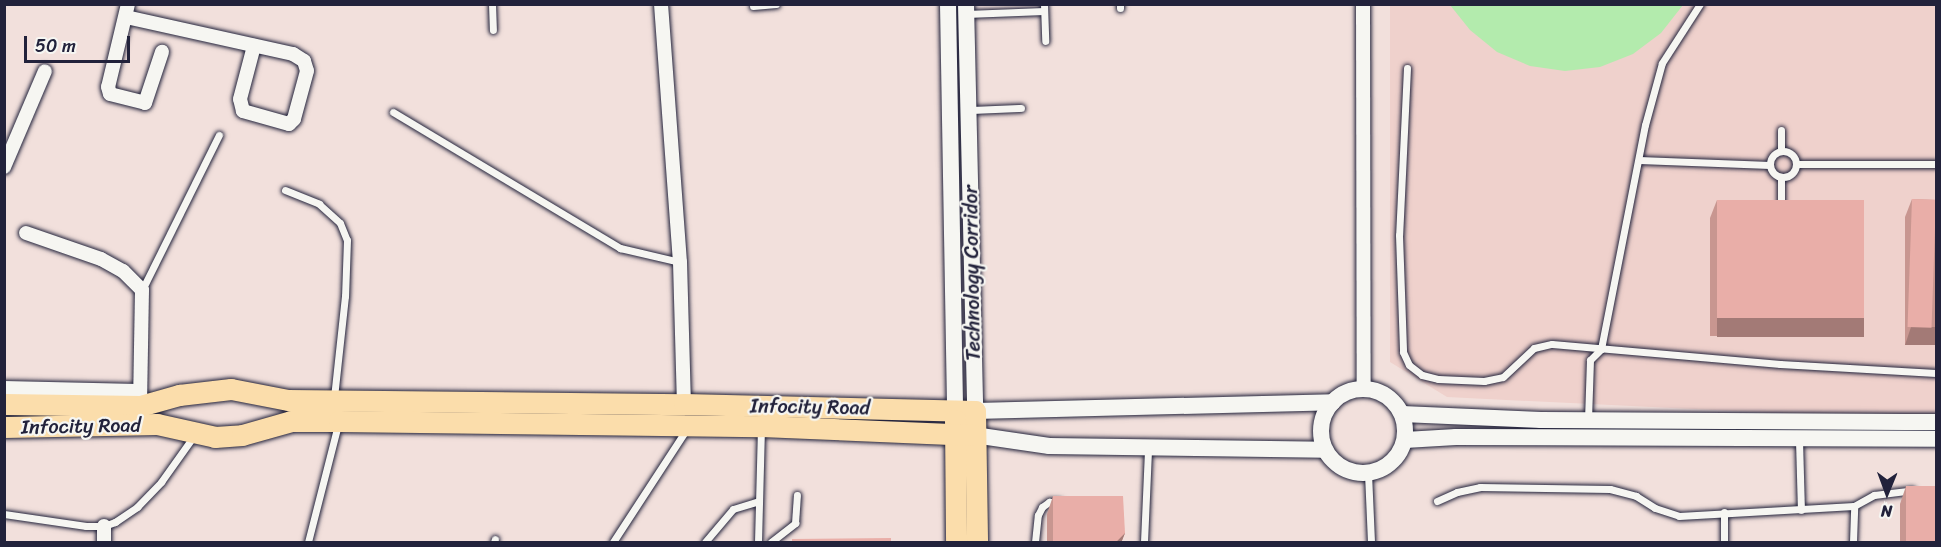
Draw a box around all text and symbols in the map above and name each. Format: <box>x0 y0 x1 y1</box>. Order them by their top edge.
scale bar <box>27 24 134 62</box>
text: 50 m <box>35 30 76 62</box>
street label: Technology Corridor <box>958 185 986 361</box>
street label: Infocity Road <box>750 394 870 420</box>
street label: Infocity Road <box>21 413 141 439</box>
north arrow <box>1857 463 1917 523</box>
text: N <box>1881 497 1892 526</box>

